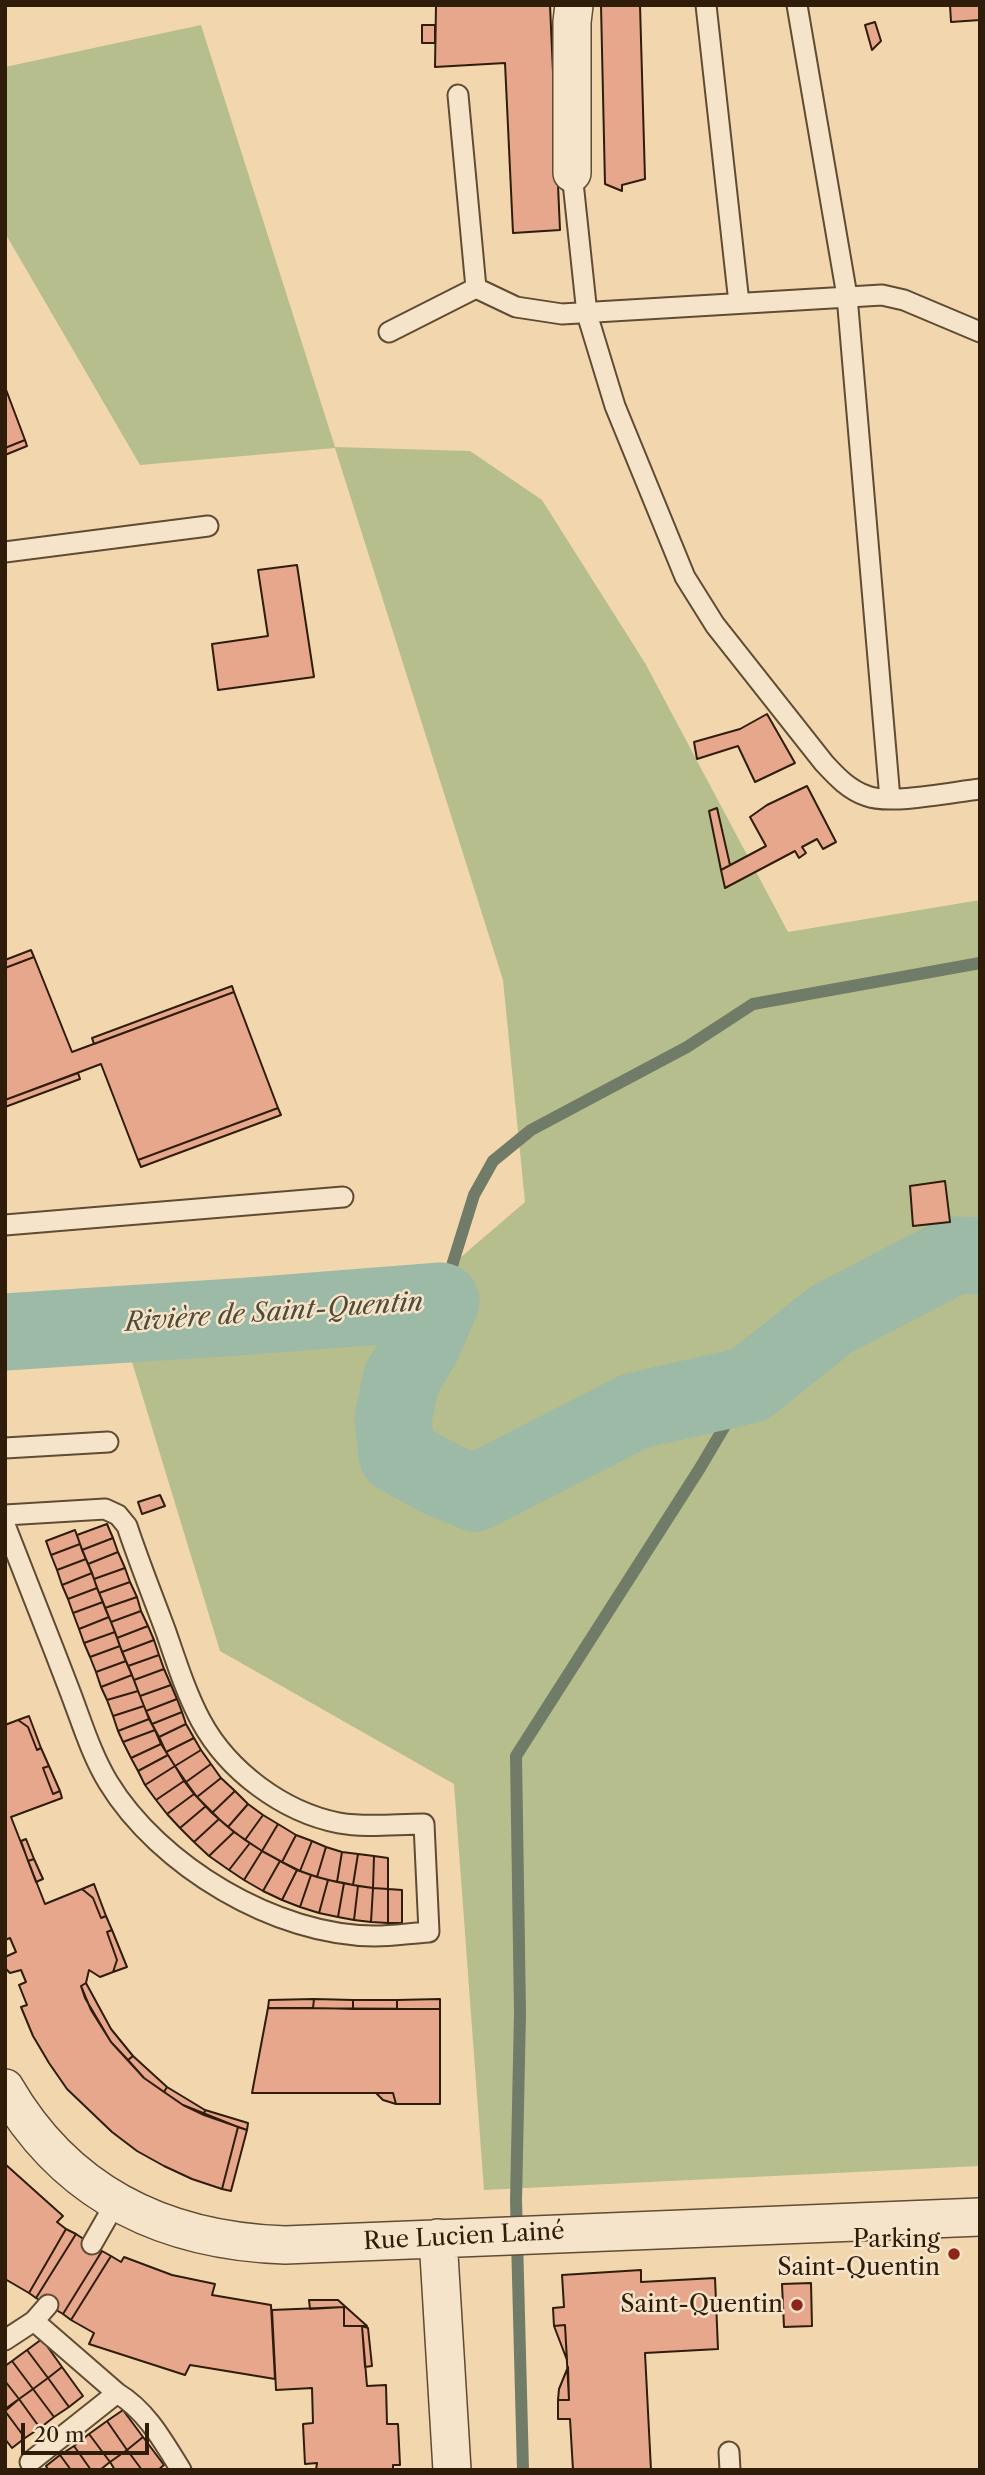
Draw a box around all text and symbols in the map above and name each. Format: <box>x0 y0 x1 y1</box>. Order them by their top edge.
water label: Rivière de Saint-Quentin <box>124 1287 424 1339</box>
street label: Rue Lucien Lainé <box>363 2217 565 2257</box>
place label: Parking Saint-Quentin <box>777 2226 940 2282</box>
marker: Parking Saint-Quentin <box>946 2246 962 2262</box>
place label: Saint-Quentin <box>620 2291 783 2319</box>
marker: Saint-Quentin <box>789 2297 805 2313</box>
scale bar <box>24 2408 152 2452</box>
text: 20 m <box>34 2422 85 2447</box>

